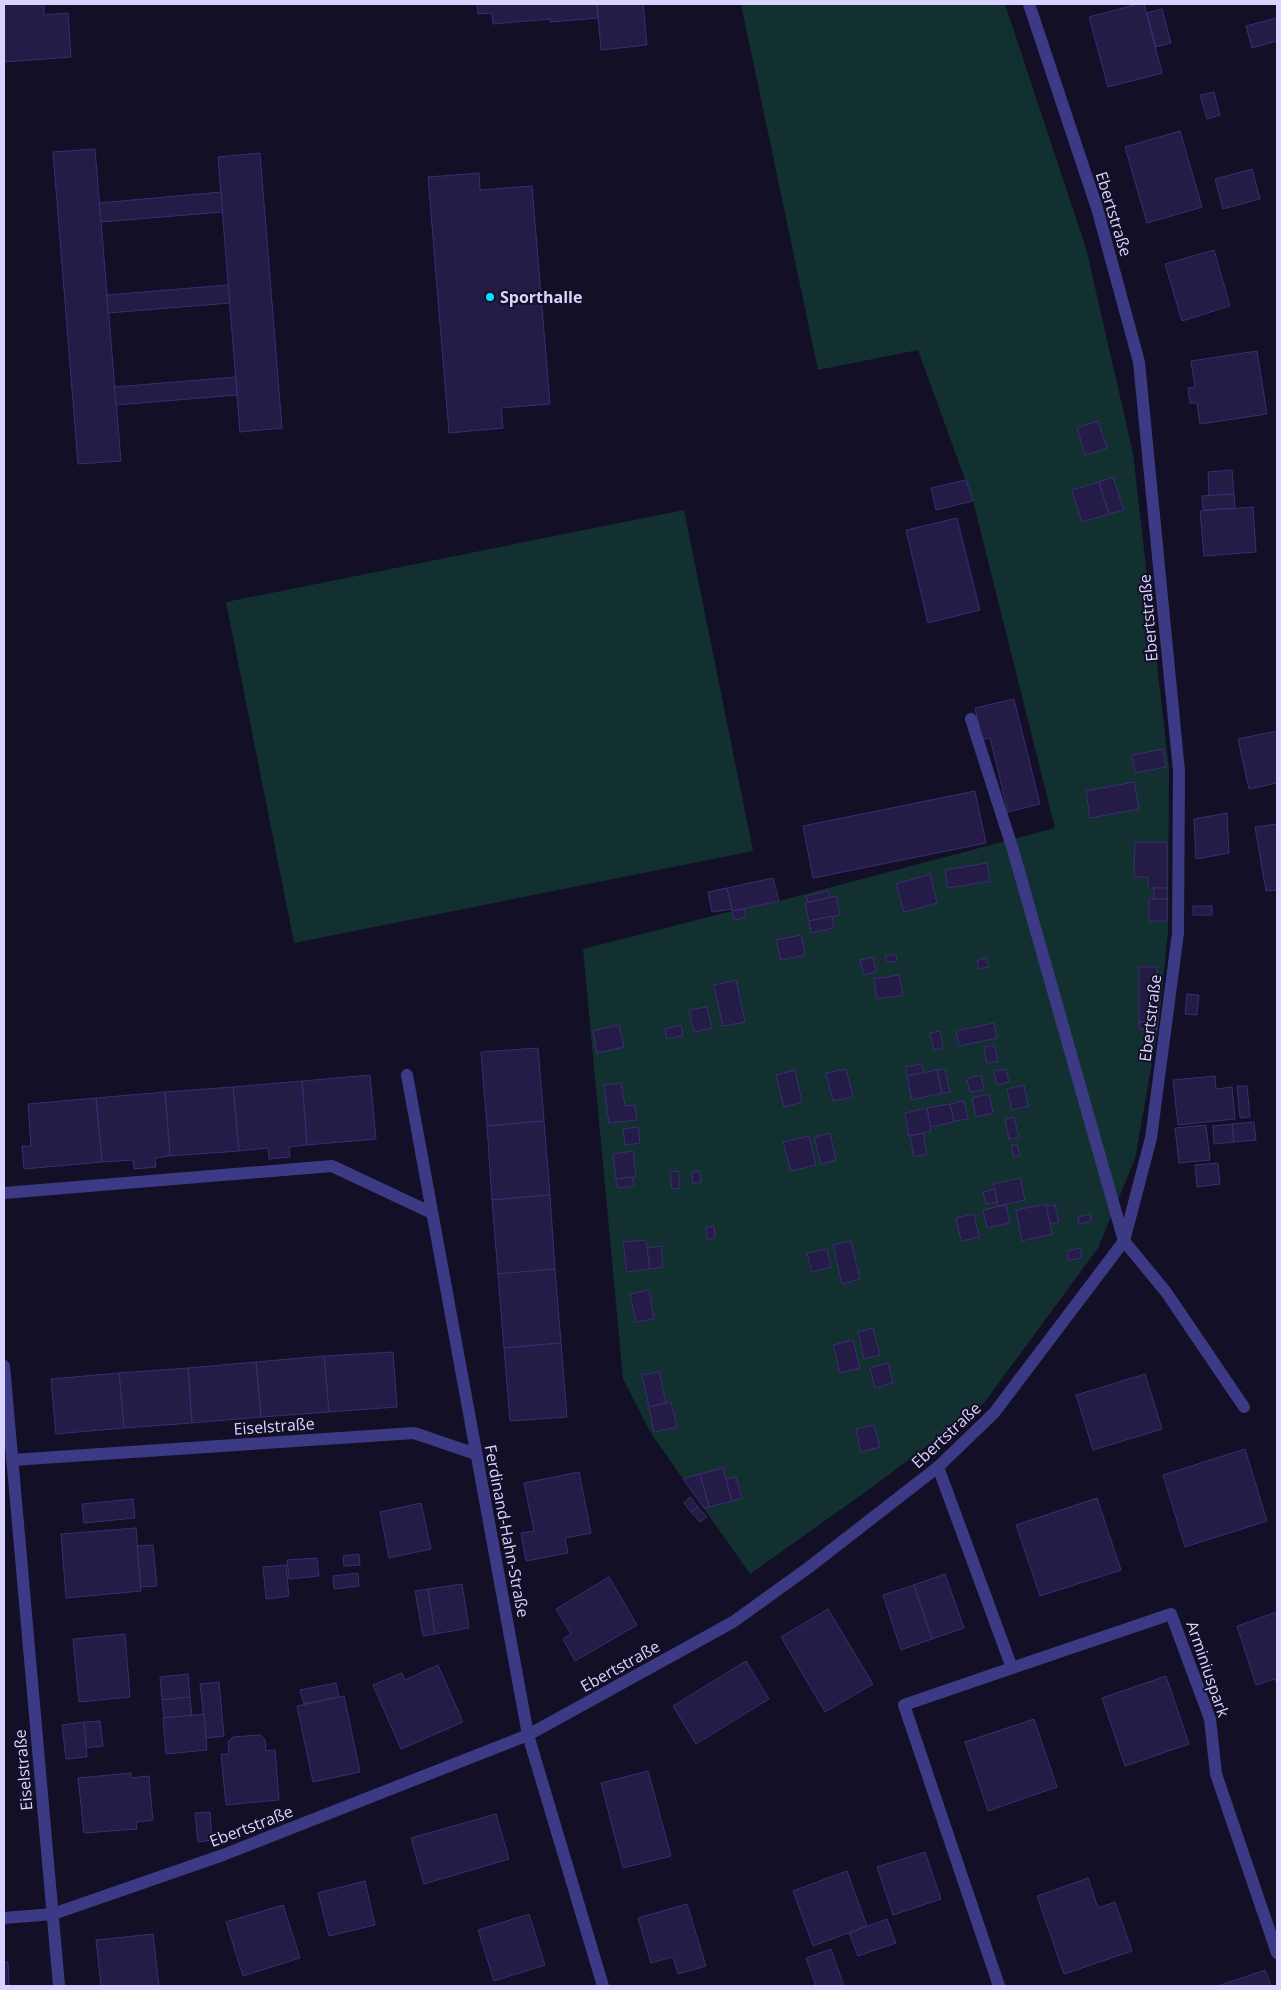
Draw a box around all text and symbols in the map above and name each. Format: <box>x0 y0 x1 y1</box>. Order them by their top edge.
street label: Ebertstraße <box>1091 169 1137 259</box>
place label: Sporthalle <box>500 286 582 308</box>
marker: Sporthalle <box>484 291 496 303</box>
street label: Ebertstraße <box>1133 573 1163 663</box>
street label: Ebertstraße <box>1134 973 1166 1063</box>
street label: Ebertstraße <box>906 1397 986 1473</box>
street label: Eiselstraße <box>233 1412 315 1440</box>
street label: Ferdinand-Hahn-Straße <box>479 1443 535 1619</box>
street label: Arminiuspark <box>1181 1618 1235 1721</box>
street label: Ebertstraße <box>576 1635 664 1697</box>
street label: Eiselstraße <box>8 1729 38 1811</box>
street label: Ebertstraße <box>206 1800 296 1852</box>

